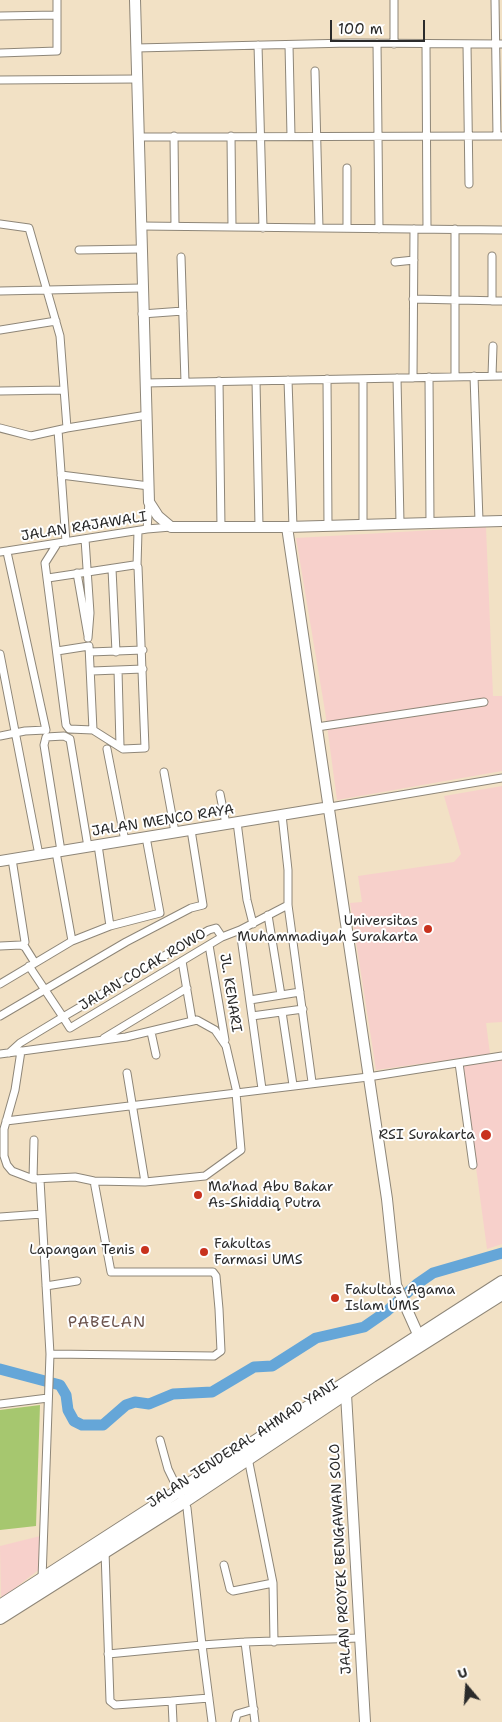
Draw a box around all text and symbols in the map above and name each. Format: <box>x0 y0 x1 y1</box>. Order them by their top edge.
scale bar <box>332 10 427 42</box>
text: 100 m <box>338 19 383 39</box>
street label: JALAN RAJAWALI <box>20 509 148 545</box>
street label: JALAN MENCO RAYA <box>91 801 235 841</box>
place label: Universitas Muhammadiyah Surakarta <box>237 913 418 946</box>
marker: Universitas Muhammadiyah Surakarta <box>422 923 434 935</box>
street label: JALAN COCAK ROWO <box>77 925 209 1015</box>
street label: JL. KENARI <box>215 952 245 1034</box>
place label: RSI Surakarta <box>378 1127 475 1143</box>
marker: RSI Surakarta <box>479 1128 493 1142</box>
place label: Ma'had Abu Bakar As-Shiddiq Putra <box>208 1179 333 1212</box>
marker: Ma'had Abu Bakar As-Shiddiq Putra <box>192 1189 204 1201</box>
place label: Fakultas Farmasi UMS <box>214 1236 302 1268</box>
place label: Lapangan Tenis <box>29 1242 135 1258</box>
marker: Lapangan Tenis <box>139 1244 151 1256</box>
marker: Fakultas Farmasi UMS <box>198 1246 210 1258</box>
place label: Fakultas Agama Islam UMS <box>345 1282 455 1314</box>
marker: Fakultas Agama Islam UMS <box>329 1292 341 1304</box>
district label: PABELAN <box>67 1313 147 1333</box>
street label: JALAN JENDERAL AHMAD YANI <box>145 1376 341 1512</box>
street label: JALAN PROYEK BENGAWAN SOLO <box>327 1443 355 1675</box>
north arrow <box>442 1662 492 1712</box>
text: U <box>455 1663 470 1683</box>

